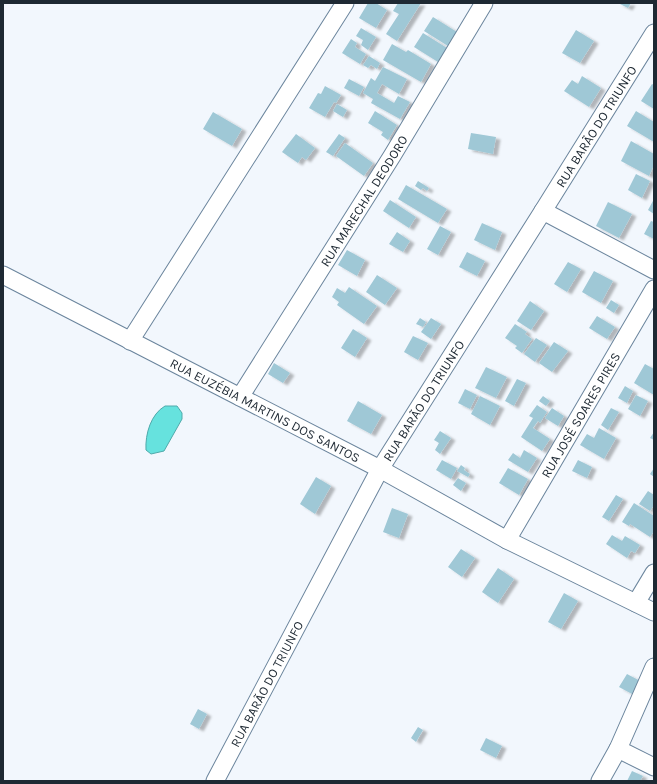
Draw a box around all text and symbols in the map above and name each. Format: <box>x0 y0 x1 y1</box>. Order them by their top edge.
street label: RUA BARÃO DO TRIUNFO <box>552 63 639 190</box>
street label: RUA MARECHAL DEODORO <box>317 132 410 269</box>
street label: RUA BARÃO DO TRIUNFO <box>379 337 467 464</box>
street label: RUA JOSÉ SOARES PIRES <box>538 349 623 480</box>
street label: RUA EUZÉBIA MARTINS DOS SANTOS <box>168 355 363 465</box>
street label: RUA BARÃO DO TRIUNFO <box>227 618 306 749</box>

